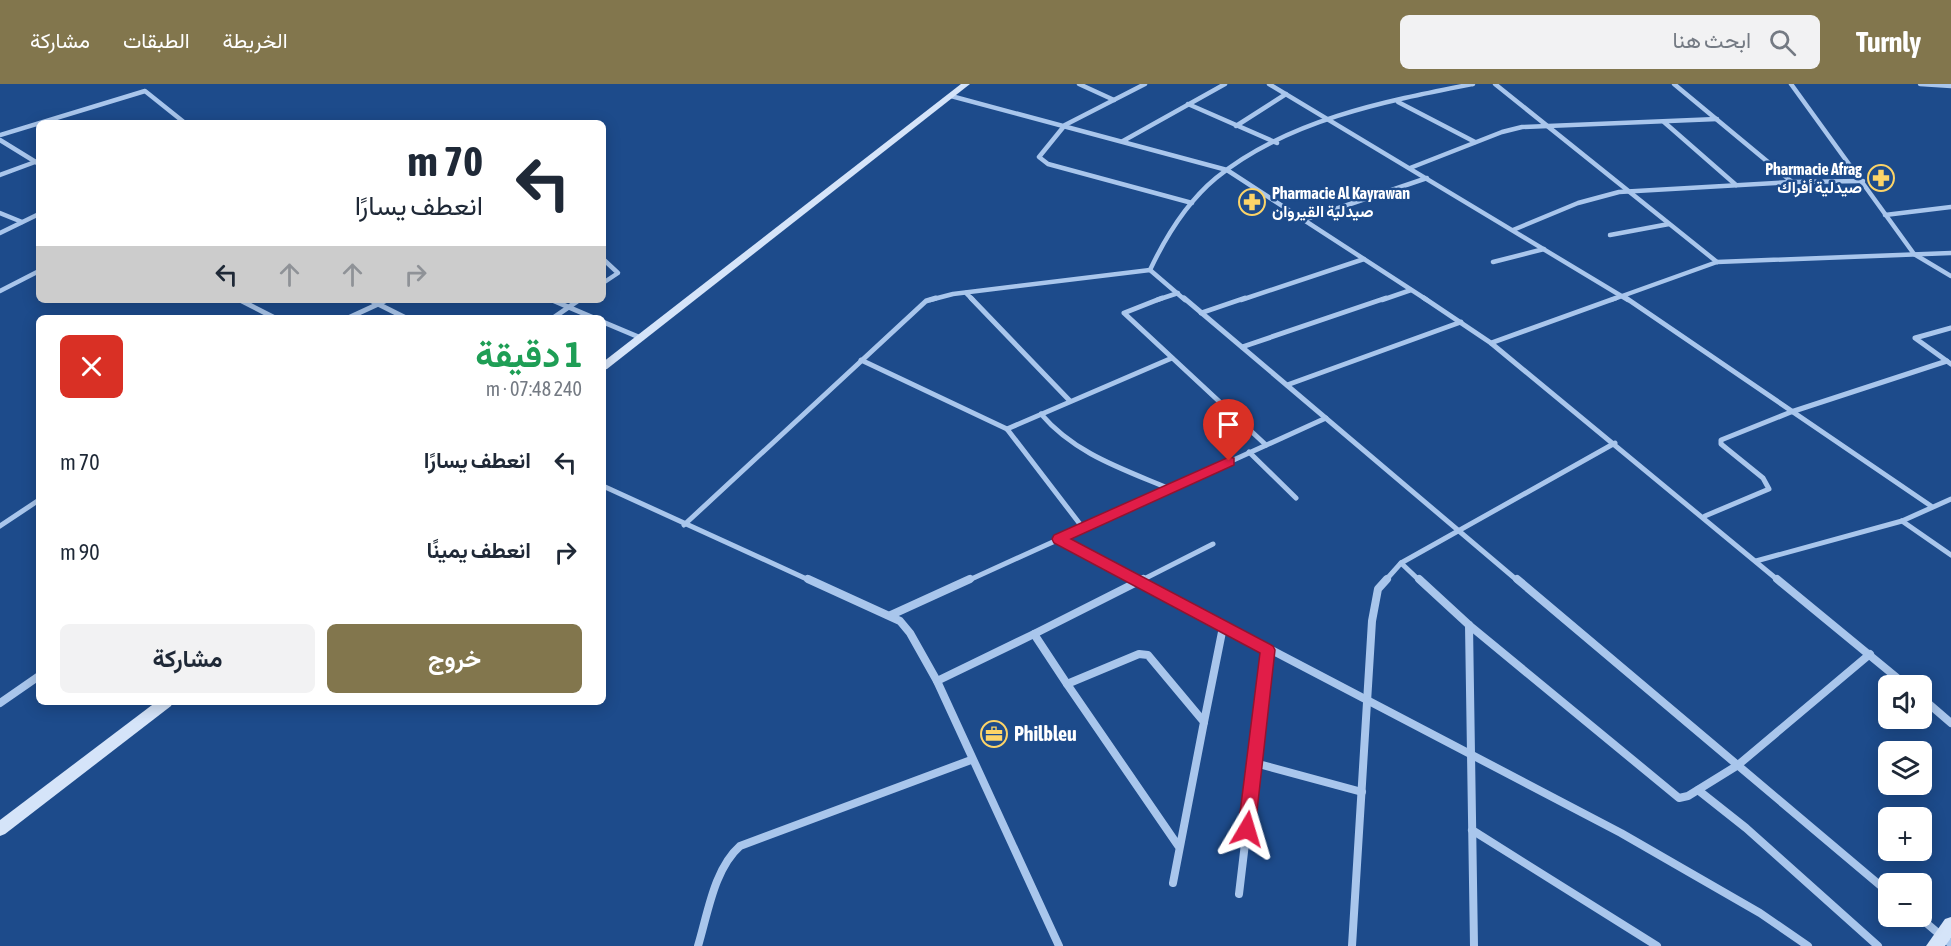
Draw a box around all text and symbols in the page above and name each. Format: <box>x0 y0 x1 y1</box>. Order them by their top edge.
search box <box>1400 15 1820 69</box>
icon: search <box>1766 26 1799 59</box>
text: Turnly <box>1856 26 1921 58</box>
text: ابحث هنا <box>1673 27 1751 53</box>
text: مشاركة <box>30 28 90 52</box>
text: الطبقات <box>123 28 190 52</box>
text: الخريطة <box>223 28 288 52</box>
text: 70 m <box>408 137 483 185</box>
icon: left <box>504 144 582 222</box>
place label: Pharmacie Afrag صيدلية أفراك <box>1765 160 1862 198</box>
pharmacy icon: Pharmacie Afrag صيدلية أفراك <box>1866 163 1896 193</box>
place label: Pharmacie Al Kayrawan صيدلية القيروان <box>1272 184 1410 222</box>
pharmacy icon: Pharmacie Al Kayrawan صيدلية القيروان <box>1237 187 1267 217</box>
text: انعطف يسارًا <box>355 190 483 221</box>
icon: left <box>210 258 243 291</box>
icon: ahead <box>273 258 306 291</box>
icon: ahead <box>336 258 369 291</box>
icon: right <box>399 258 432 291</box>
text: 1 دقيقة <box>475 333 582 375</box>
button: close <box>60 335 123 398</box>
text: 240 m · 07:48 <box>486 377 582 400</box>
pin <box>1203 399 1254 461</box>
icon: arrive <box>1212 408 1245 441</box>
icon: left <box>549 446 582 479</box>
text: انعطف يسارًا <box>424 447 531 473</box>
text: 70 m <box>60 449 100 475</box>
icon: right <box>549 536 582 569</box>
text: انعطف يمينًا <box>427 537 531 563</box>
text: 90 m <box>60 539 100 565</box>
button: مشاركة <box>60 624 315 693</box>
button: خروج <box>327 624 582 693</box>
map controls <box>1878 675 1932 927</box>
button: sound <box>1878 675 1932 729</box>
office icon: Philbleu <box>979 719 1009 749</box>
place label: Philbleu <box>1014 722 1077 745</box>
button: layers <box>1878 741 1932 795</box>
position arrow <box>1215 797 1279 861</box>
button: + <box>1878 807 1932 861</box>
button: − <box>1878 873 1932 927</box>

